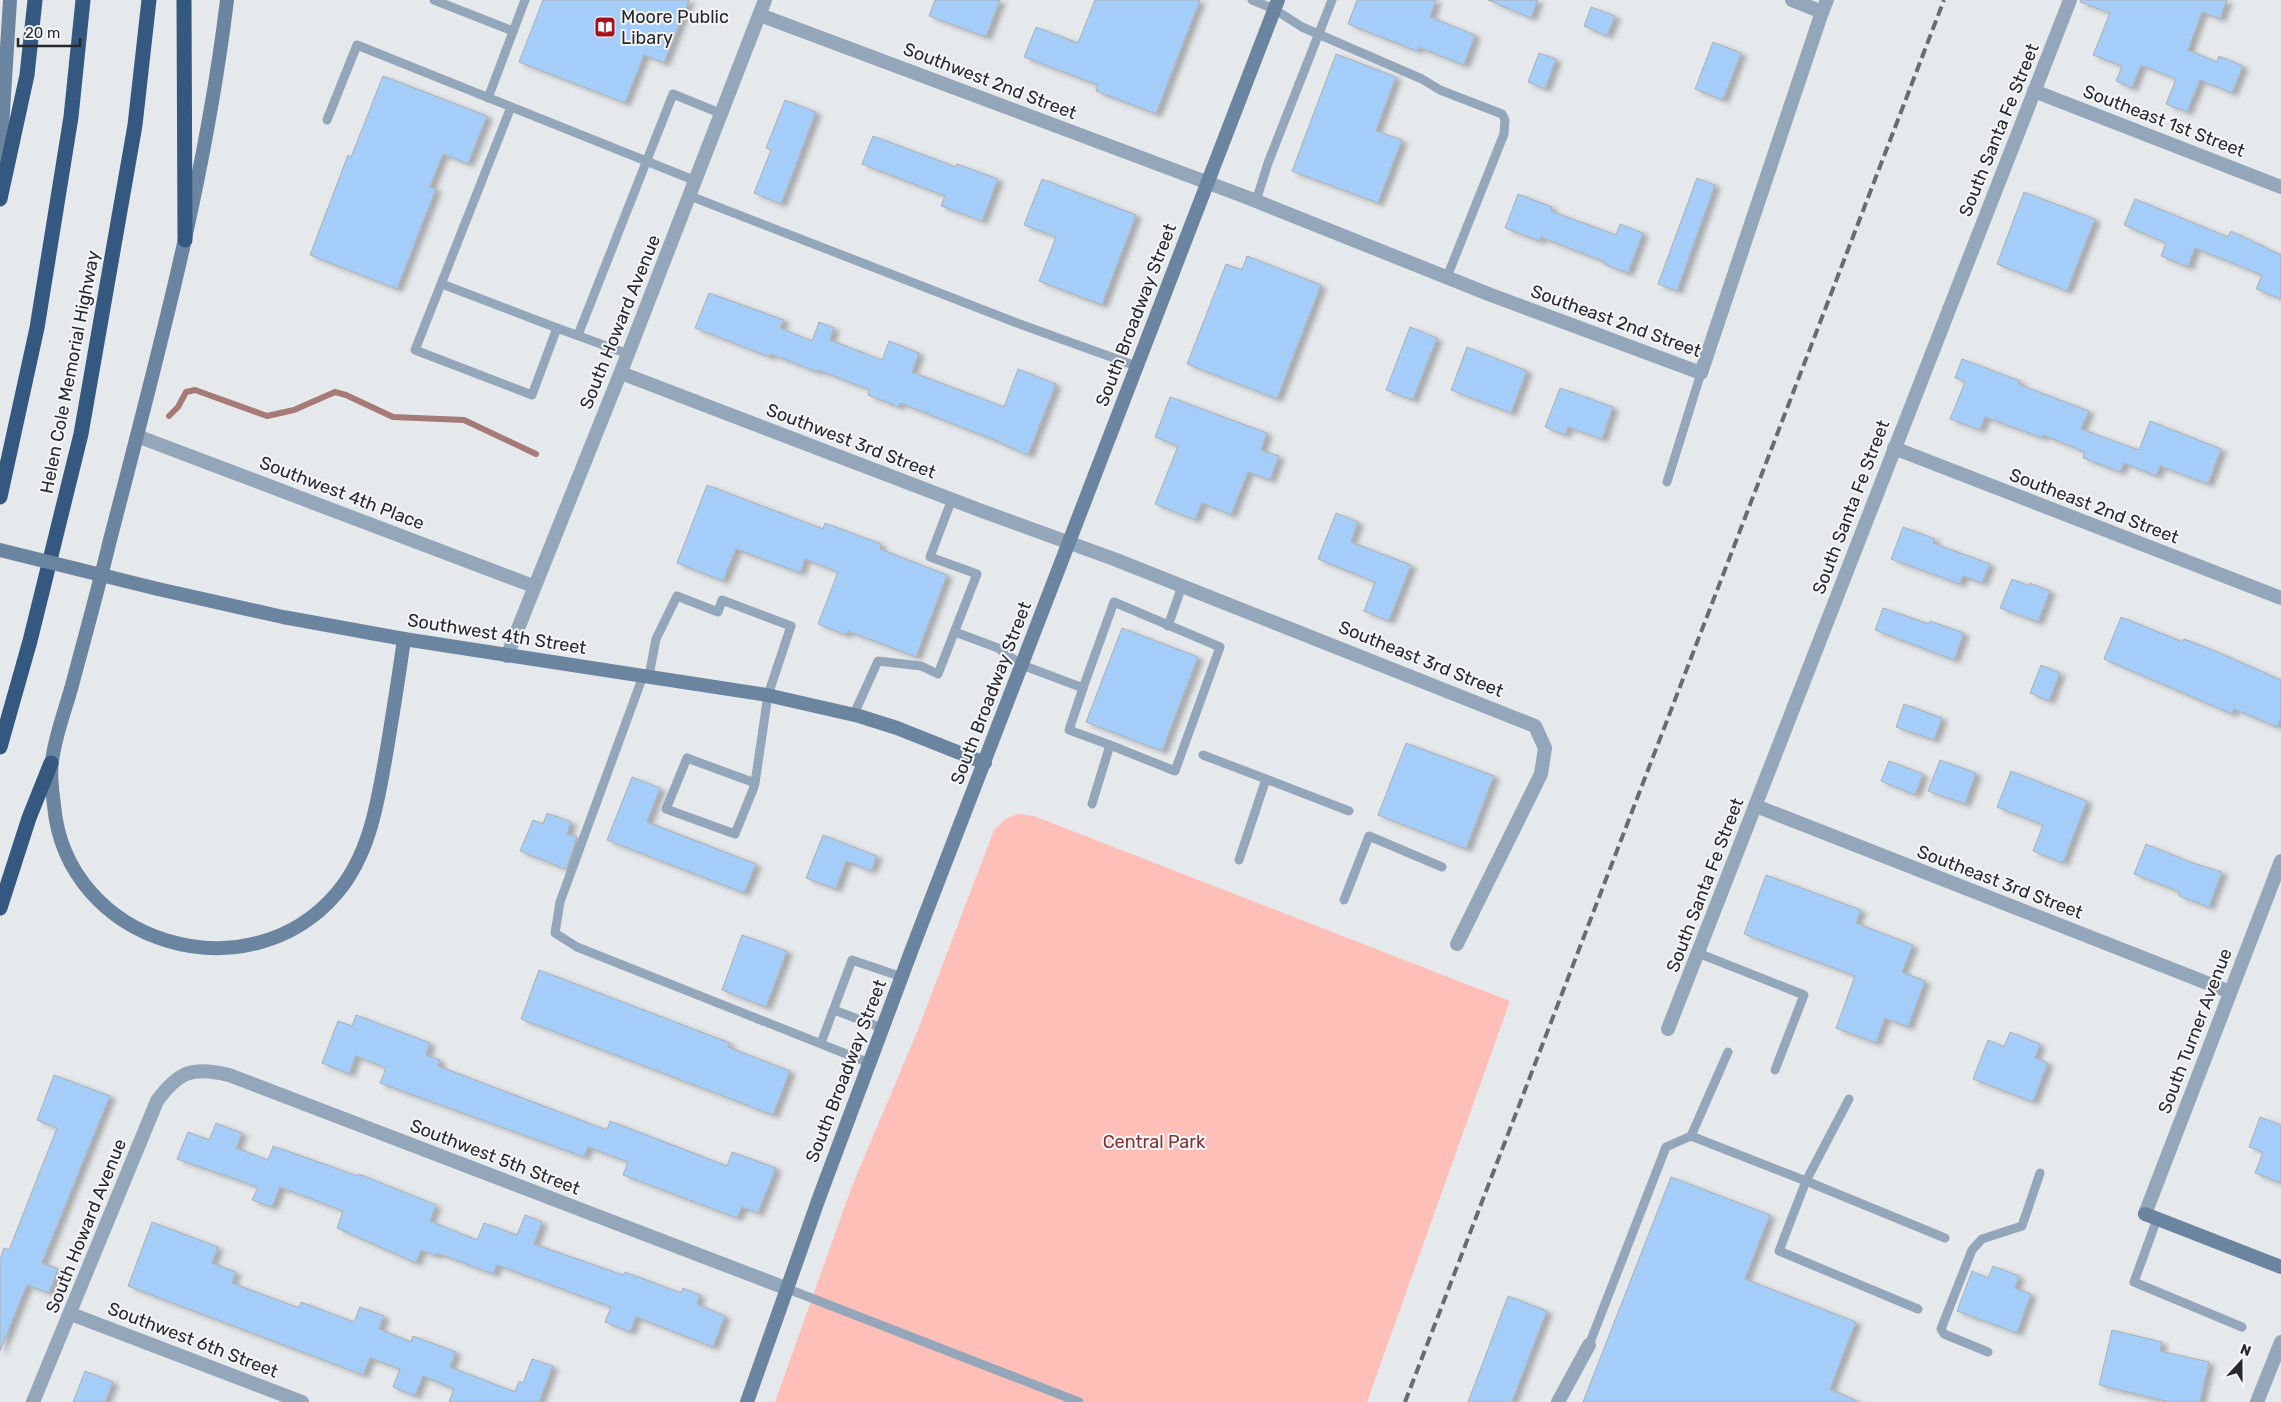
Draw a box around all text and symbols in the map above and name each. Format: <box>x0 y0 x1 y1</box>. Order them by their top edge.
place label: Moore Public Libary <box>621 6 729 49</box>
scale bar <box>18 15 80 47</box>
library icon: Moore Public Libary <box>593 15 617 39</box>
text: 20 m <box>25 24 60 42</box>
street label: Southwest 2nd Street <box>900 38 1080 124</box>
street label: South Santa Fe Street <box>1954 40 2044 220</box>
street label: Southeast 1st Street <box>2080 80 2248 162</box>
street label: South Broadway Street <box>1091 220 1181 410</box>
street label: South Howard Avenue <box>575 232 665 412</box>
street label: Helen Cole Memorial Highway <box>36 249 104 495</box>
street label: Southeast 2nd Street <box>1528 280 1704 362</box>
street label: Southwest 3rd Street <box>763 399 939 483</box>
street label: South Santa Fe Street <box>1808 417 1894 597</box>
street label: Southwest 4th Place <box>257 451 427 535</box>
street label: Southeast 2nd Street <box>2006 464 2182 548</box>
street label: South Broadway Street <box>946 598 1036 788</box>
street label: Southwest 4th Street <box>406 609 588 659</box>
street label: Southeast 3rd Street <box>1335 616 1507 702</box>
street label: South Santa Fe Street <box>1662 795 1748 975</box>
street label: Southeast 3rd Street <box>1914 840 2086 924</box>
street label: South Turner Avenue <box>2153 945 2237 1117</box>
street label: South Broadway Street <box>801 976 891 1166</box>
street label: Southwest 5th Street <box>407 1114 583 1200</box>
park label: Central Park <box>1103 1131 1206 1153</box>
street label: South Howard Avenue <box>41 1136 131 1316</box>
street label: Southwest 6th Street <box>105 1297 281 1383</box>
north arrow <box>2216 1337 2266 1387</box>
text: N <box>2238 1341 2253 1360</box>

